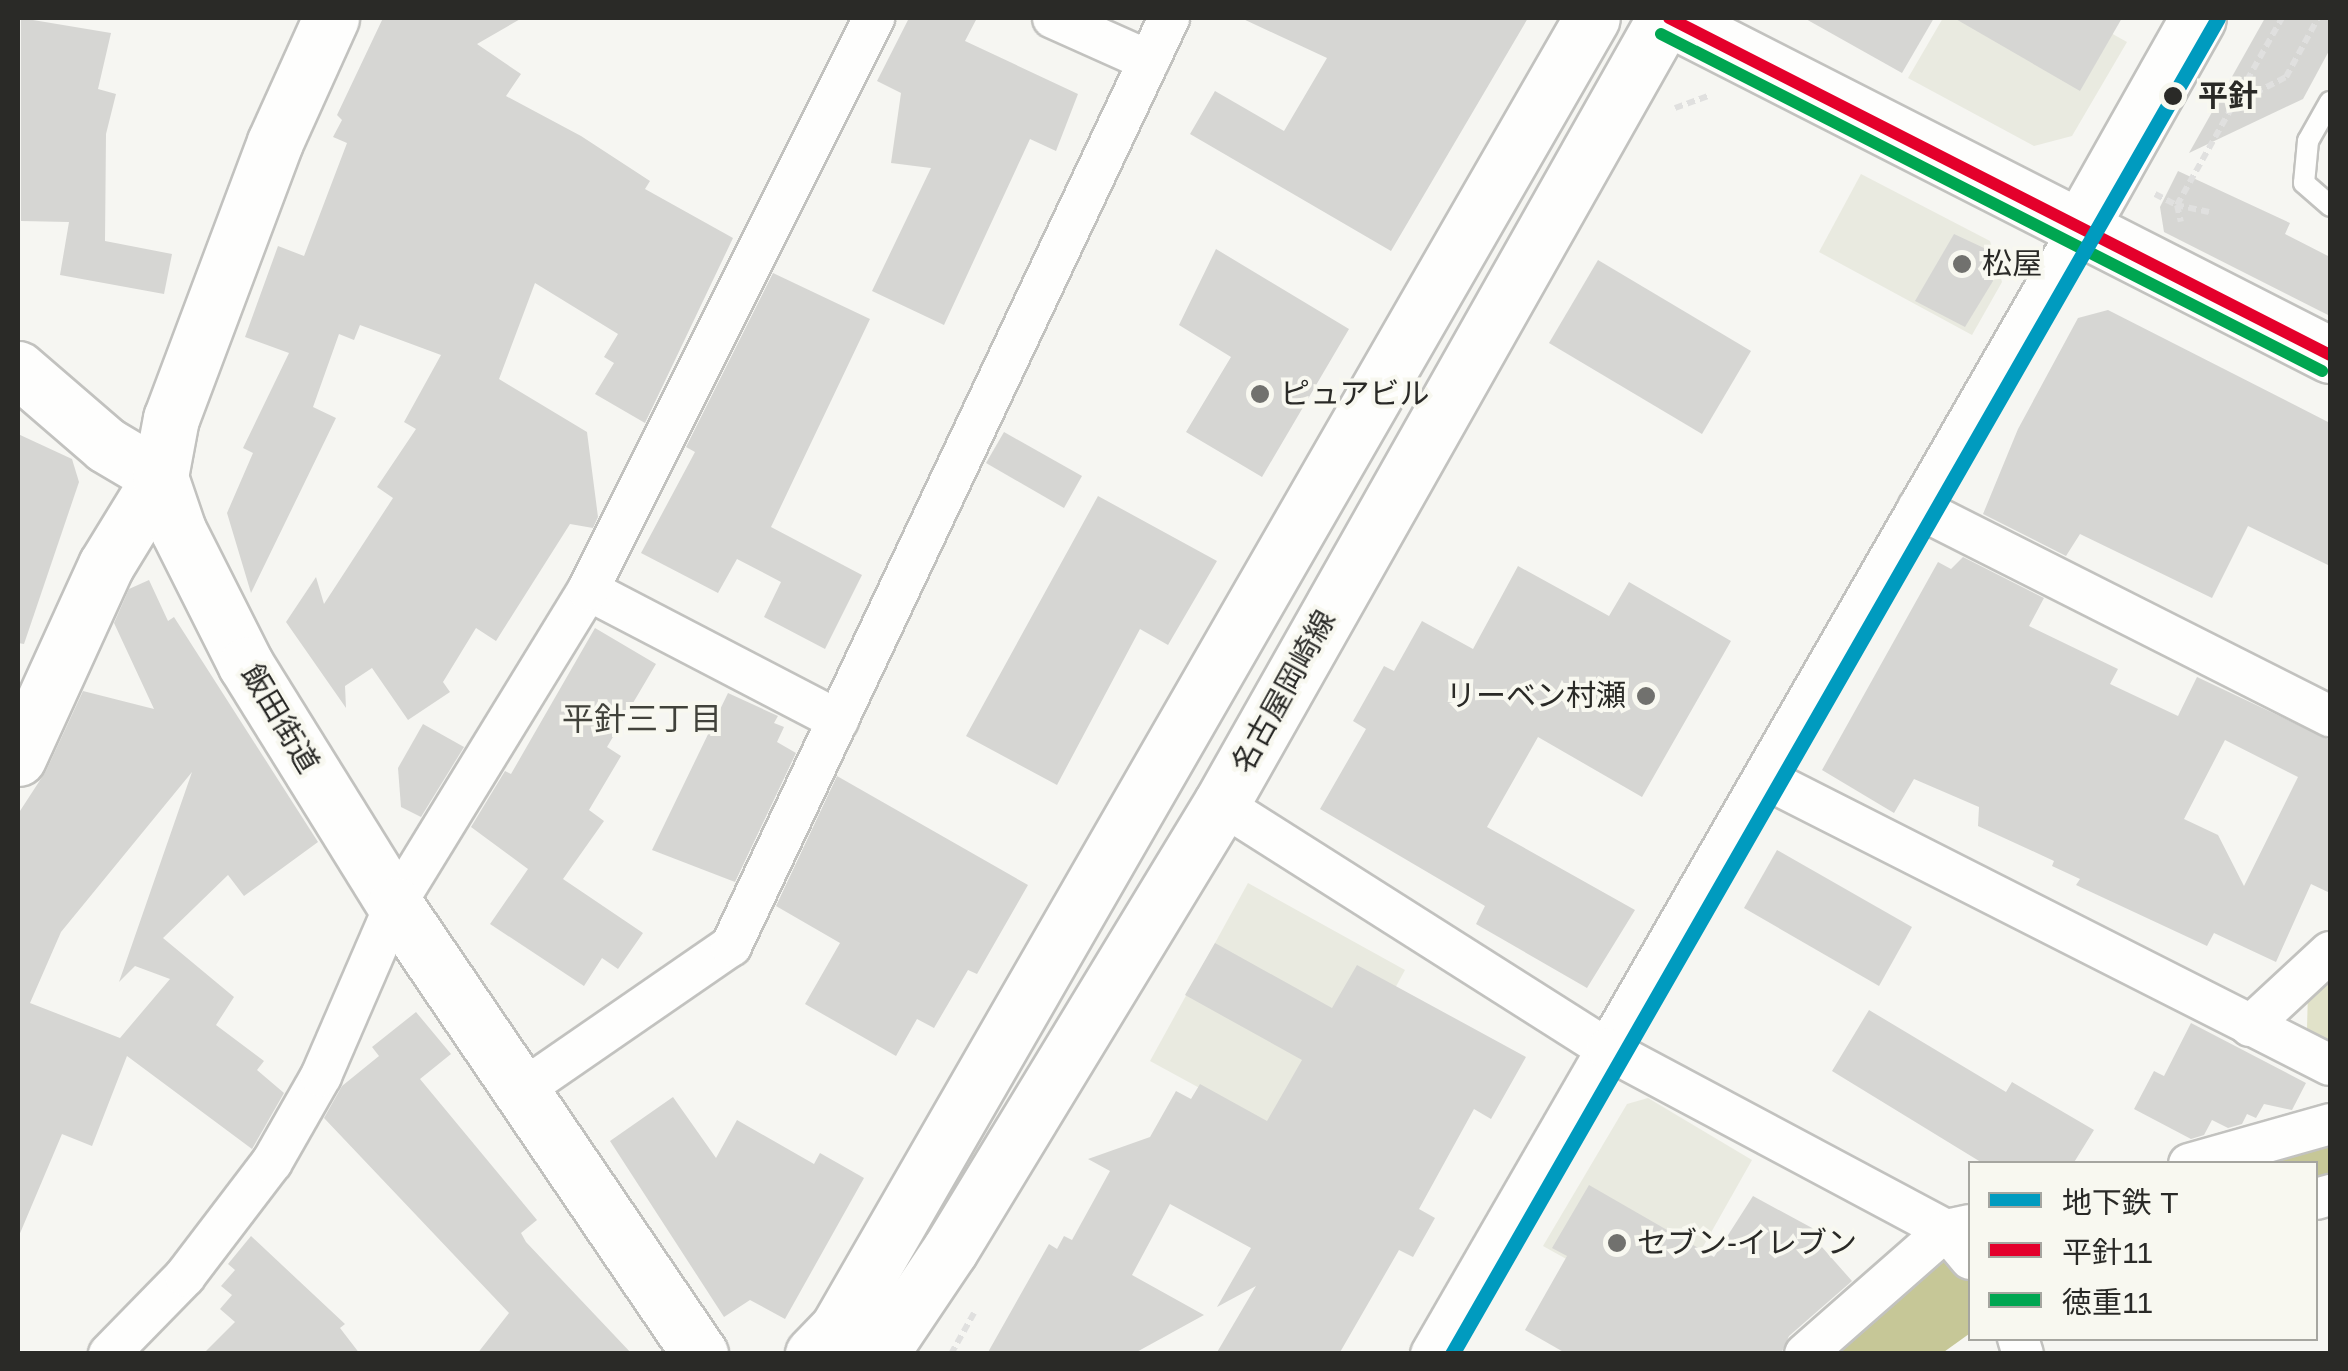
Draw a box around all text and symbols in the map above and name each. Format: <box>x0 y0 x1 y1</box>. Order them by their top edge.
place label: 平針 <box>2198 78 2258 114</box>
marker: 平針 <box>2157 80 2189 112</box>
place label: 松屋 <box>1982 246 2042 282</box>
marker: 松屋 <box>1951 253 1973 275</box>
place label: ピュアビル <box>1280 376 1430 412</box>
marker: ピュアビル <box>1249 383 1271 405</box>
street label: 名古屋岡崎線 <box>1225 605 1343 779</box>
street label: 飯田街道 <box>234 658 326 780</box>
place label: リーベン村瀬 <box>1446 678 1626 714</box>
marker: リーベン村瀬 <box>1635 685 1657 707</box>
district label: 平針三丁目 <box>562 700 722 738</box>
legend <box>1968 1161 2318 1341</box>
text: 地下鉄 T <box>2062 1186 2179 1219</box>
place label: セブン-イレブン <box>1637 1225 1857 1261</box>
marker: セブン-イレブン <box>1606 1232 1628 1254</box>
text: 平針11 <box>2062 1236 2153 1269</box>
text: 徳重11 <box>2062 1286 2153 1319</box>

